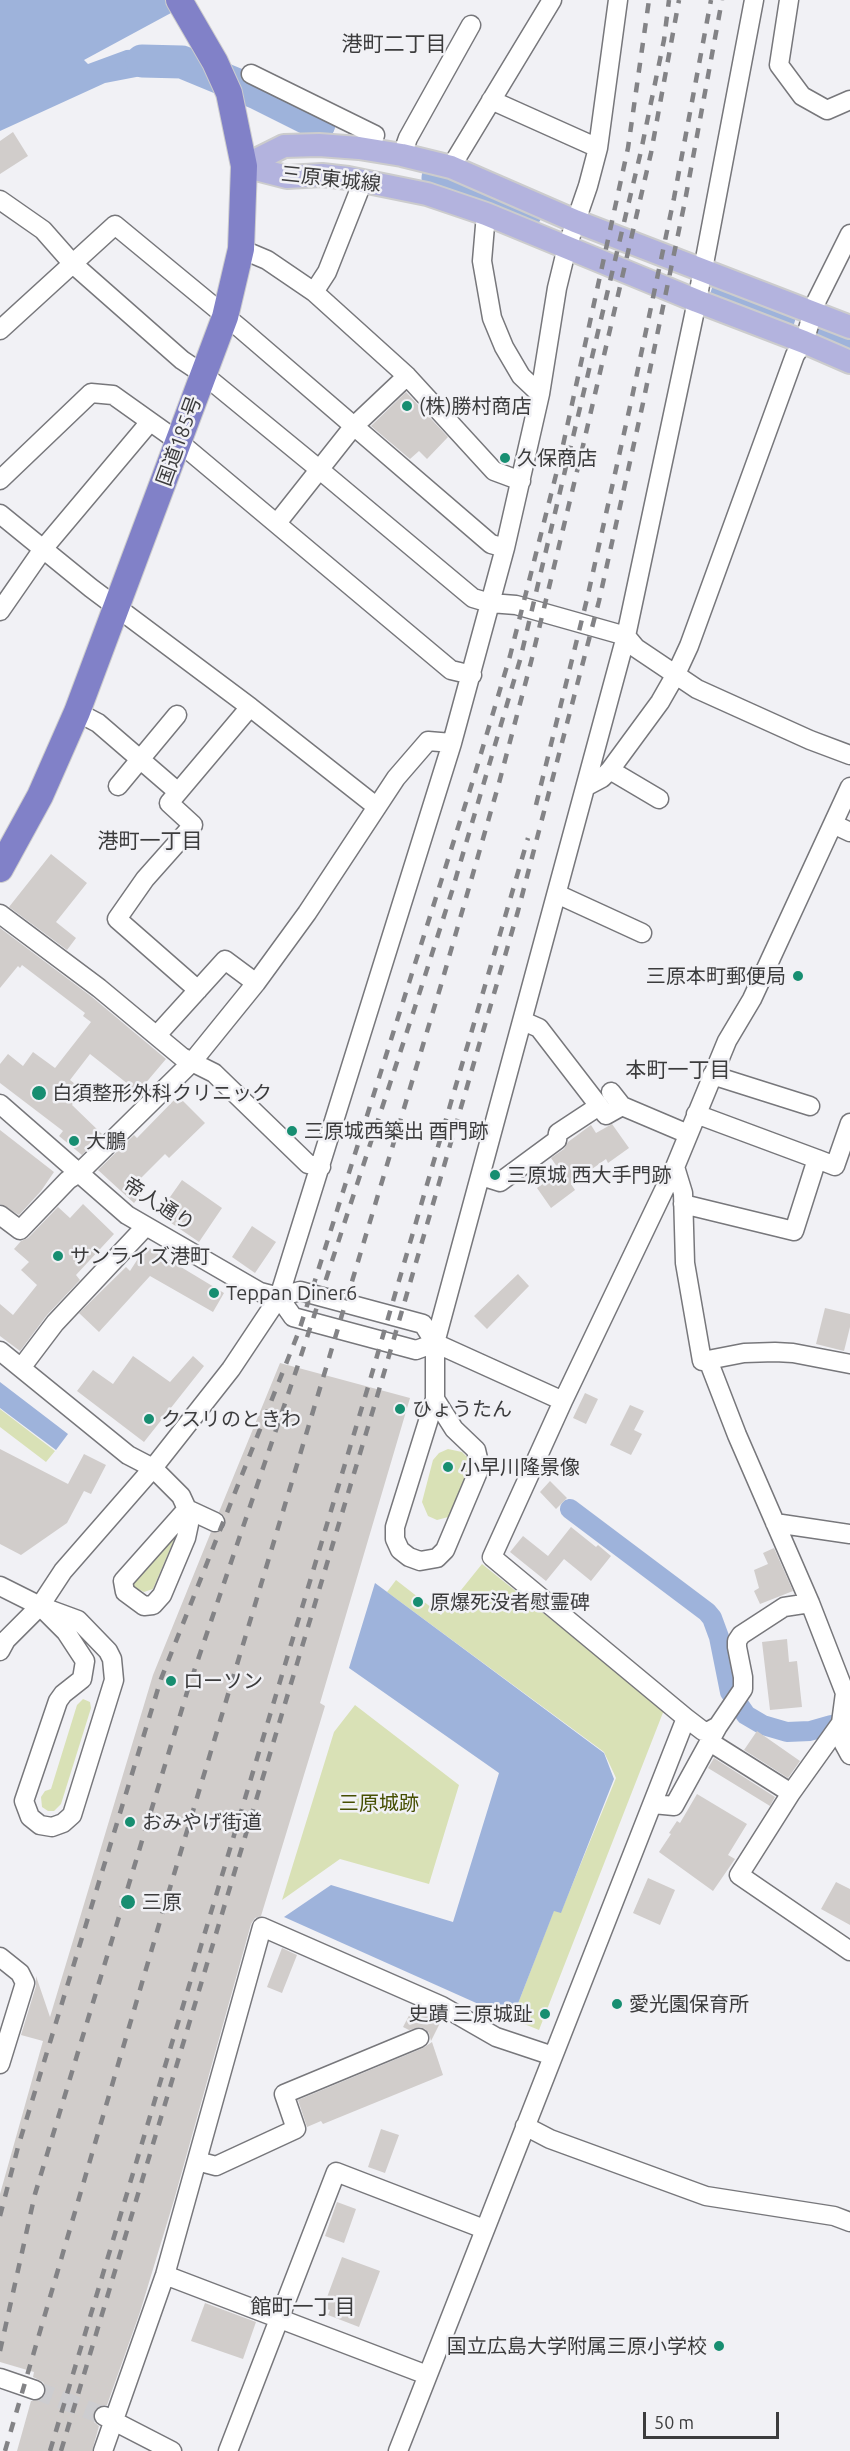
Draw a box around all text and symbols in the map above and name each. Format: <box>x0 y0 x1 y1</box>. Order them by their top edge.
district label: 港町二丁目 <box>342 31 446 57</box>
street label: 三原東城線 <box>280 162 382 196</box>
street label: 国道185号 <box>152 393 206 489</box>
place label: (株)勝村商店 <box>419 394 532 418</box>
marker: (株)勝村商店 <box>400 399 414 413</box>
place label: 久保商店 <box>517 446 597 470</box>
marker: 久保商店 <box>498 451 512 465</box>
district label: 港町一丁目 <box>98 828 202 854</box>
place label: 三原本町郵便局 <box>646 964 786 988</box>
marker: 三原本町郵便局 <box>791 969 805 983</box>
district label: 本町一丁目 <box>626 1057 730 1083</box>
place label: 白須整形外科クリニック <box>52 1081 272 1105</box>
marker: 白須整形外科クリニック <box>30 1084 48 1102</box>
place label: 三原城西築出 酉門跡 <box>304 1119 489 1143</box>
marker: 三原城西築出 酉門跡 <box>285 1124 299 1138</box>
place label: 大鵬 <box>86 1129 126 1153</box>
marker: 大鵬 <box>67 1134 81 1148</box>
place label: 三原城 西大手門跡 <box>507 1163 672 1187</box>
marker: 三原城 西大手門跡 <box>488 1168 502 1182</box>
street label: 帝人通り <box>119 1172 199 1236</box>
place label: サンライズ港町 <box>70 1244 210 1268</box>
marker: サンライズ港町 <box>51 1249 65 1263</box>
place label: Teppan Diner6 <box>226 1281 357 1305</box>
marker: Teppan Diner6 <box>207 1286 221 1300</box>
place label: ひょうたん <box>412 1397 512 1421</box>
marker: ひょうたん <box>393 1402 407 1416</box>
place label: クスリのときわ <box>161 1407 301 1431</box>
marker: クスリのときわ <box>142 1412 156 1426</box>
place label: 小早川隆景像 <box>460 1455 580 1479</box>
marker: 小早川隆景像 <box>441 1460 455 1474</box>
place label: 原爆死没者慰霊碑 <box>430 1590 590 1614</box>
marker: 原爆死没者慰霊碑 <box>411 1595 425 1609</box>
place label: ローソン <box>183 1669 263 1693</box>
marker: ローソン <box>164 1674 178 1688</box>
park label: 三原城跡 <box>339 1791 419 1815</box>
place label: おみやげ街道 <box>142 1810 262 1834</box>
marker: おみやげ街道 <box>123 1815 137 1829</box>
place label: 三原 <box>142 1890 182 1914</box>
marker: 三原 <box>119 1893 137 1911</box>
place label: 愛光園保育所 <box>629 1992 749 2016</box>
marker: 愛光園保育所 <box>610 1997 624 2011</box>
place label: 史蹟 三原城趾 <box>408 2002 533 2026</box>
marker: 史蹟 三原城趾 <box>538 2007 552 2021</box>
district label: 館町一丁目 <box>251 2294 355 2320</box>
place label: 国立広島大学附属三原小学校 <box>447 2334 707 2358</box>
marker: 国立広島大学附属三原小学校 <box>712 2339 726 2353</box>
scale bar <box>646 2400 782 2438</box>
text: 50 m <box>654 2412 694 2432</box>

